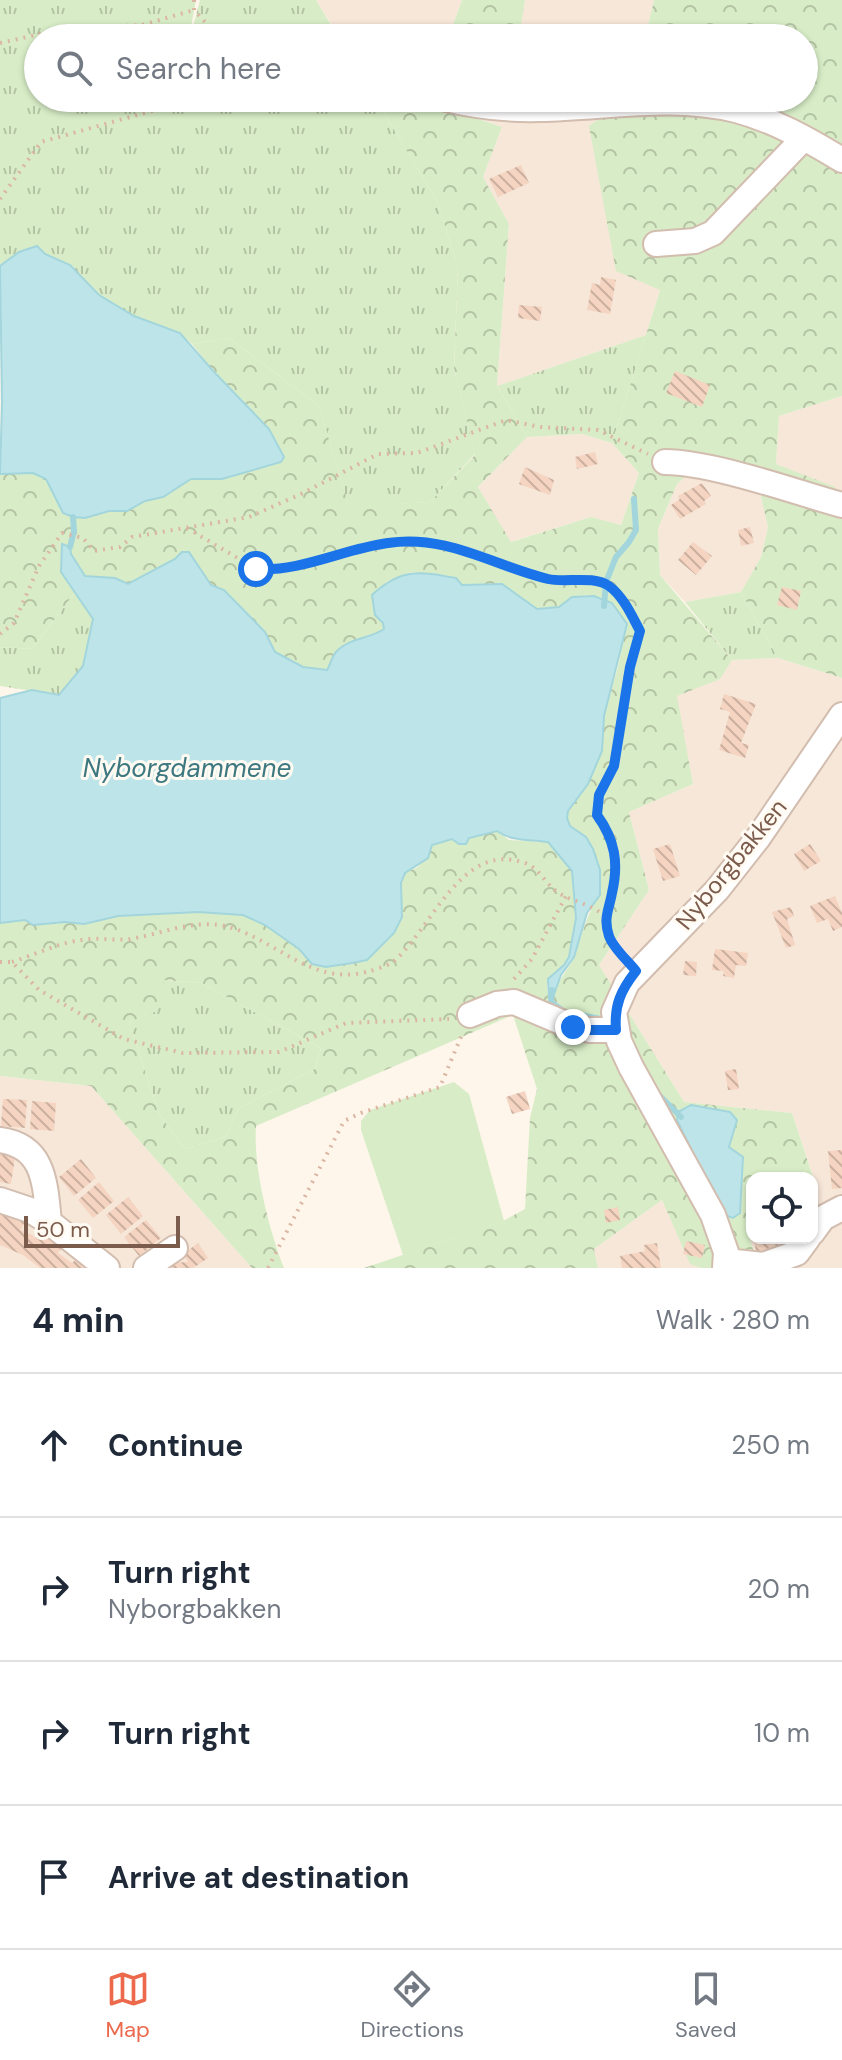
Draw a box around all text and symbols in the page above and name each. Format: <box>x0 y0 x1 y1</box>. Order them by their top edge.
search box <box>24 24 818 112</box>
icon: search <box>52 46 96 90</box>
text: Search here <box>116 49 282 88</box>
route start <box>238 551 274 587</box>
water label: Nyborgdammene <box>83 751 291 785</box>
street label: Nyborgbakken <box>669 792 793 936</box>
route end <box>555 1009 591 1045</box>
map controls <box>746 1172 818 1244</box>
button: locate <box>746 1172 818 1244</box>
scale bar <box>24 1212 180 1248</box>
text: 50 m <box>36 1215 90 1244</box>
text: 4 min <box>32 1298 124 1343</box>
text: Walk · 280 m <box>656 1303 810 1337</box>
icon: ahead <box>32 1423 76 1467</box>
text: Continue <box>108 1426 243 1465</box>
text: 250 m <box>731 1428 810 1462</box>
text: Turn right <box>108 1553 251 1592</box>
icon: right <box>32 1567 76 1611</box>
text: 20 m <box>747 1572 810 1606</box>
text: Nyborgbakken <box>108 1592 281 1626</box>
icon: right <box>32 1711 76 1755</box>
text: Turn right <box>108 1714 251 1753</box>
text: 10 m <box>754 1716 810 1750</box>
icon: arrive <box>32 1855 76 1899</box>
text: Arrive at destination <box>108 1858 409 1897</box>
tab: Map <box>105 1967 150 2044</box>
tab: Directions <box>361 1967 464 2044</box>
tab: Saved <box>675 1967 737 2044</box>

